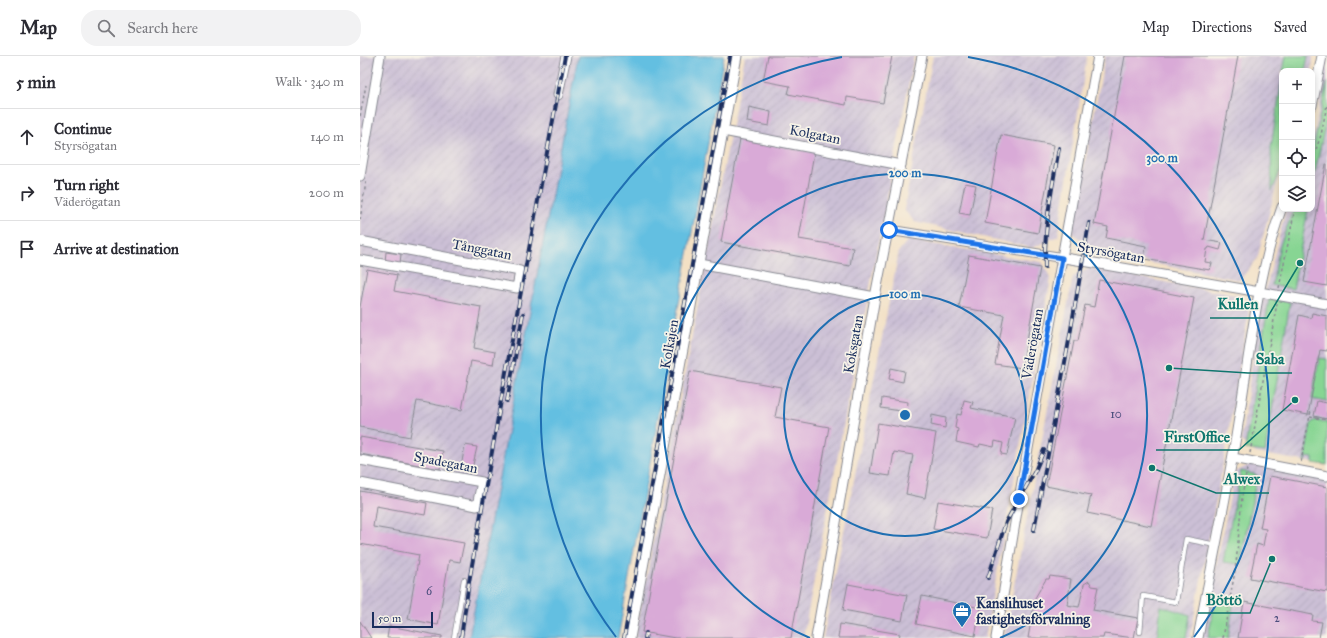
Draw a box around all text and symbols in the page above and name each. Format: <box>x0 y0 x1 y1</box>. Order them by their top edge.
search box <box>81 10 361 46</box>
text: Map <box>20 16 57 39</box>
icon: search <box>95 17 117 39</box>
text: Search here <box>127 19 198 37</box>
text: Map <box>1142 19 1169 36</box>
text: Directions <box>1191 19 1252 36</box>
text: Saved <box>1274 19 1307 36</box>
map controls <box>1279 68 1315 212</box>
button: + <box>1279 68 1315 104</box>
text: 5 min <box>16 72 56 93</box>
text: Walk · 340 m <box>275 74 344 90</box>
button: − <box>1279 104 1315 140</box>
text: Continue <box>54 120 112 138</box>
street label: Kolgatan <box>788 121 842 148</box>
icon: ahead <box>16 126 38 148</box>
text: 140 m <box>310 129 344 145</box>
text: Styrsögatan <box>54 138 117 154</box>
button: locate <box>1279 140 1315 176</box>
text: 300 m <box>1146 151 1179 166</box>
text: 200 m <box>889 166 922 180</box>
text: Turn right <box>54 176 119 194</box>
button: layers <box>1279 176 1315 212</box>
icon: right <box>16 182 38 204</box>
text: 200 m <box>309 185 344 201</box>
text: Väderögatan <box>54 194 120 210</box>
route start <box>880 221 898 239</box>
street label: Tånggatan <box>451 235 513 264</box>
icon: arrive <box>16 238 38 260</box>
street label: Styrsögatan <box>1076 238 1146 267</box>
text: Arrive at destination <box>54 240 179 258</box>
text: 100 m <box>889 287 922 301</box>
callout: Kullen <box>1210 291 1267 318</box>
text: Kullen <box>1218 295 1259 313</box>
street label: Väderögatan <box>1018 307 1047 382</box>
street label: Koksgatan <box>840 313 867 375</box>
street label: Kolkajen <box>657 318 682 370</box>
callout: Saba <box>1248 346 1292 373</box>
text: Saba <box>1256 350 1285 368</box>
house number: 10 <box>1110 407 1122 421</box>
centre of rings <box>898 408 912 422</box>
callout: FirstOffice <box>1156 423 1239 450</box>
text: FirstOffice <box>1164 428 1231 446</box>
street label: Spadegatan <box>413 448 480 477</box>
callout: Alwex <box>1216 466 1269 493</box>
text: Alwex <box>1223 470 1261 488</box>
route end <box>1010 490 1028 508</box>
house number: 6 <box>426 584 433 598</box>
callout: Böttö <box>1198 586 1250 613</box>
text: Böttö <box>1206 591 1242 609</box>
place label: Kanslihuset fastighetsförvalning <box>975 595 1090 629</box>
office icon: Kanslihuset fastighetsförvalning <box>951 600 973 628</box>
scale bar <box>372 610 433 629</box>
house number: 2 <box>1274 611 1280 625</box>
text: 50 m <box>378 612 401 625</box>

